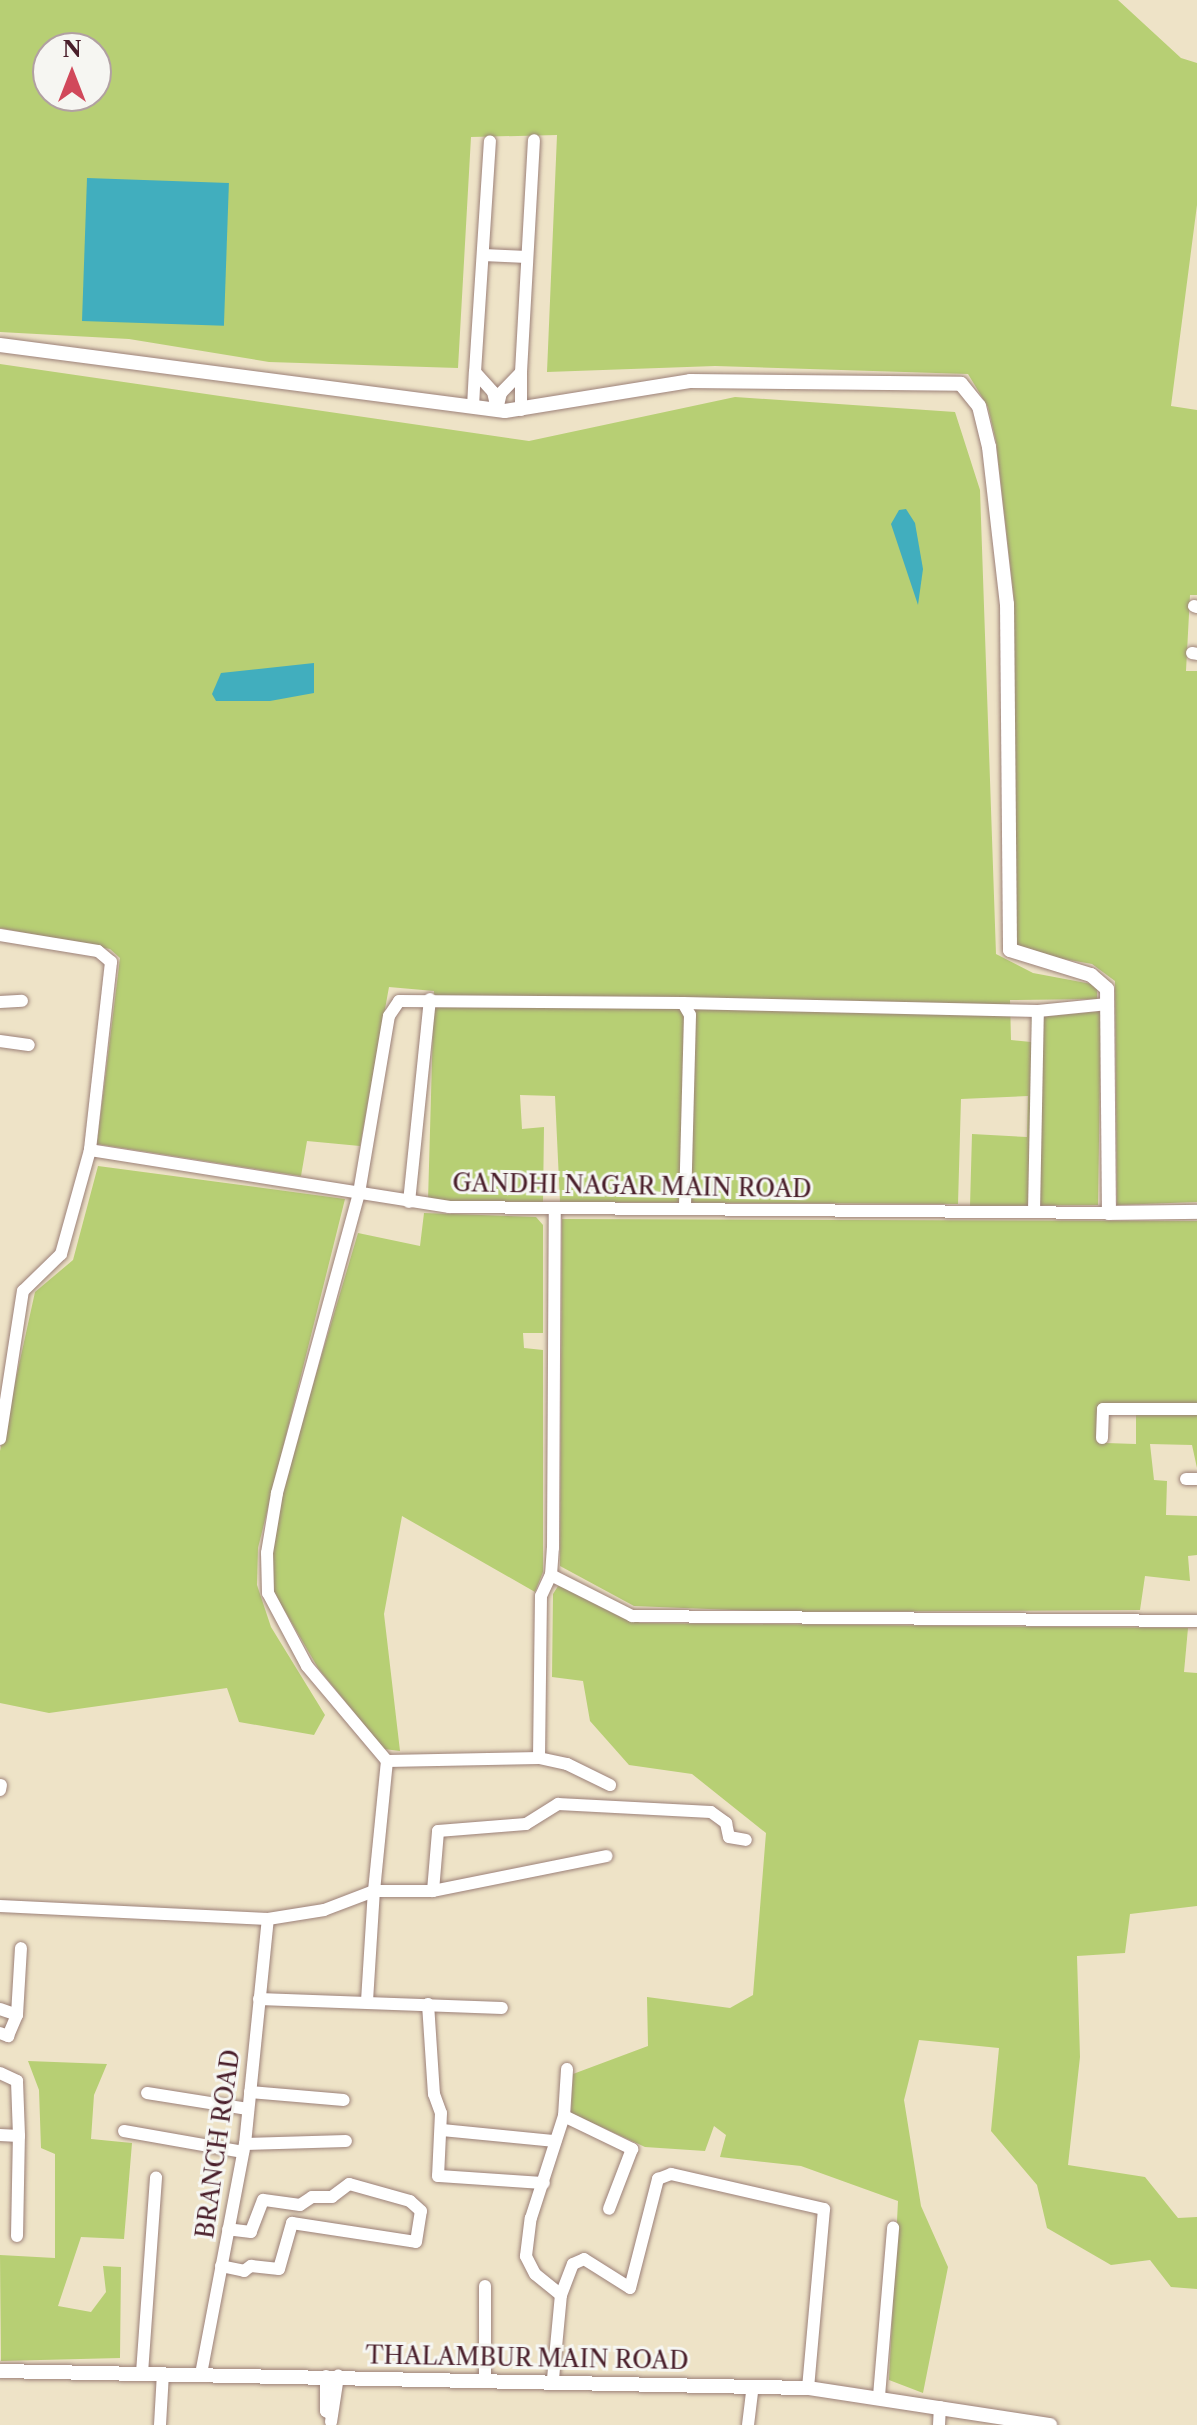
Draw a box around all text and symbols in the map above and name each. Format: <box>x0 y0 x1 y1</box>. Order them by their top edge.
north arrow <box>32 32 112 112</box>
text: N <box>62 36 82 63</box>
street label: GANDHI NAGAR MAIN ROAD <box>452 1168 812 1204</box>
street label: BRANCH ROAD <box>190 2048 246 2240</box>
street label: THALAMBUR MAIN ROAD <box>365 2341 689 2375</box>

